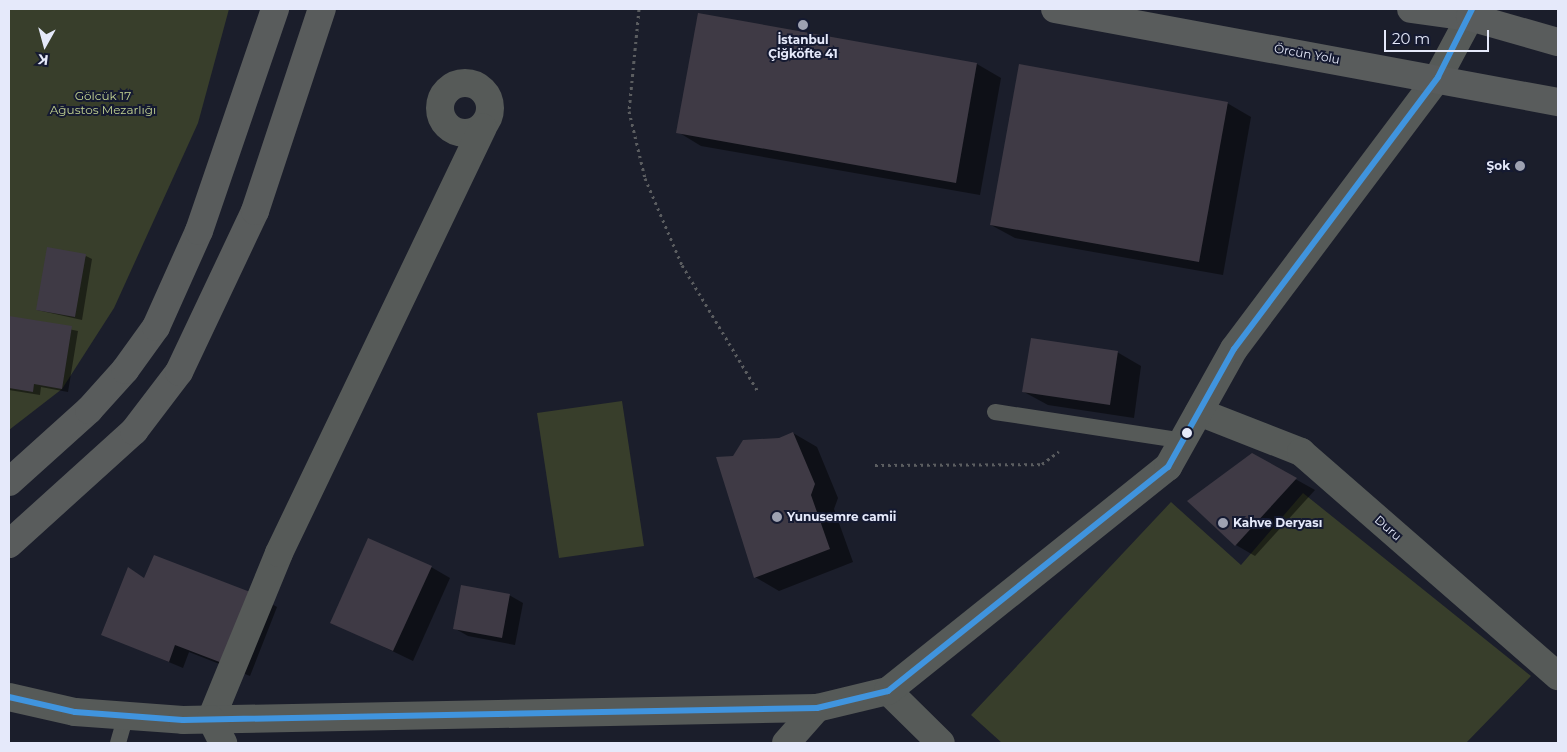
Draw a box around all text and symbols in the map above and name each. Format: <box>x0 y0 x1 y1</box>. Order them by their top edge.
marker: İstanbul Çiğköfte 41 <box>797 19 809 31</box>
north arrow <box>20 20 70 70</box>
scale bar <box>1387 20 1492 52</box>
text: 20 m <box>1392 29 1430 48</box>
place label: İstanbul Çiğköfte 41 <box>768 33 838 61</box>
street label: Örcün Yolu <box>1273 41 1341 67</box>
text: K <box>37 50 49 69</box>
park label: Gölcük 17 Ağustos Mezarlığı <box>50 89 156 117</box>
place label: Şok <box>1487 159 1510 173</box>
marker: Şok <box>1514 160 1526 172</box>
unlabelled marker <box>1182 428 1192 438</box>
place label: Yunusemre camii <box>787 510 896 524</box>
marker: Yunusemre camii <box>771 511 783 523</box>
street label: Duru <box>1372 512 1404 544</box>
place label: Kahve Deryası <box>1233 516 1322 530</box>
marker: Kahve Deryası <box>1217 517 1229 529</box>

